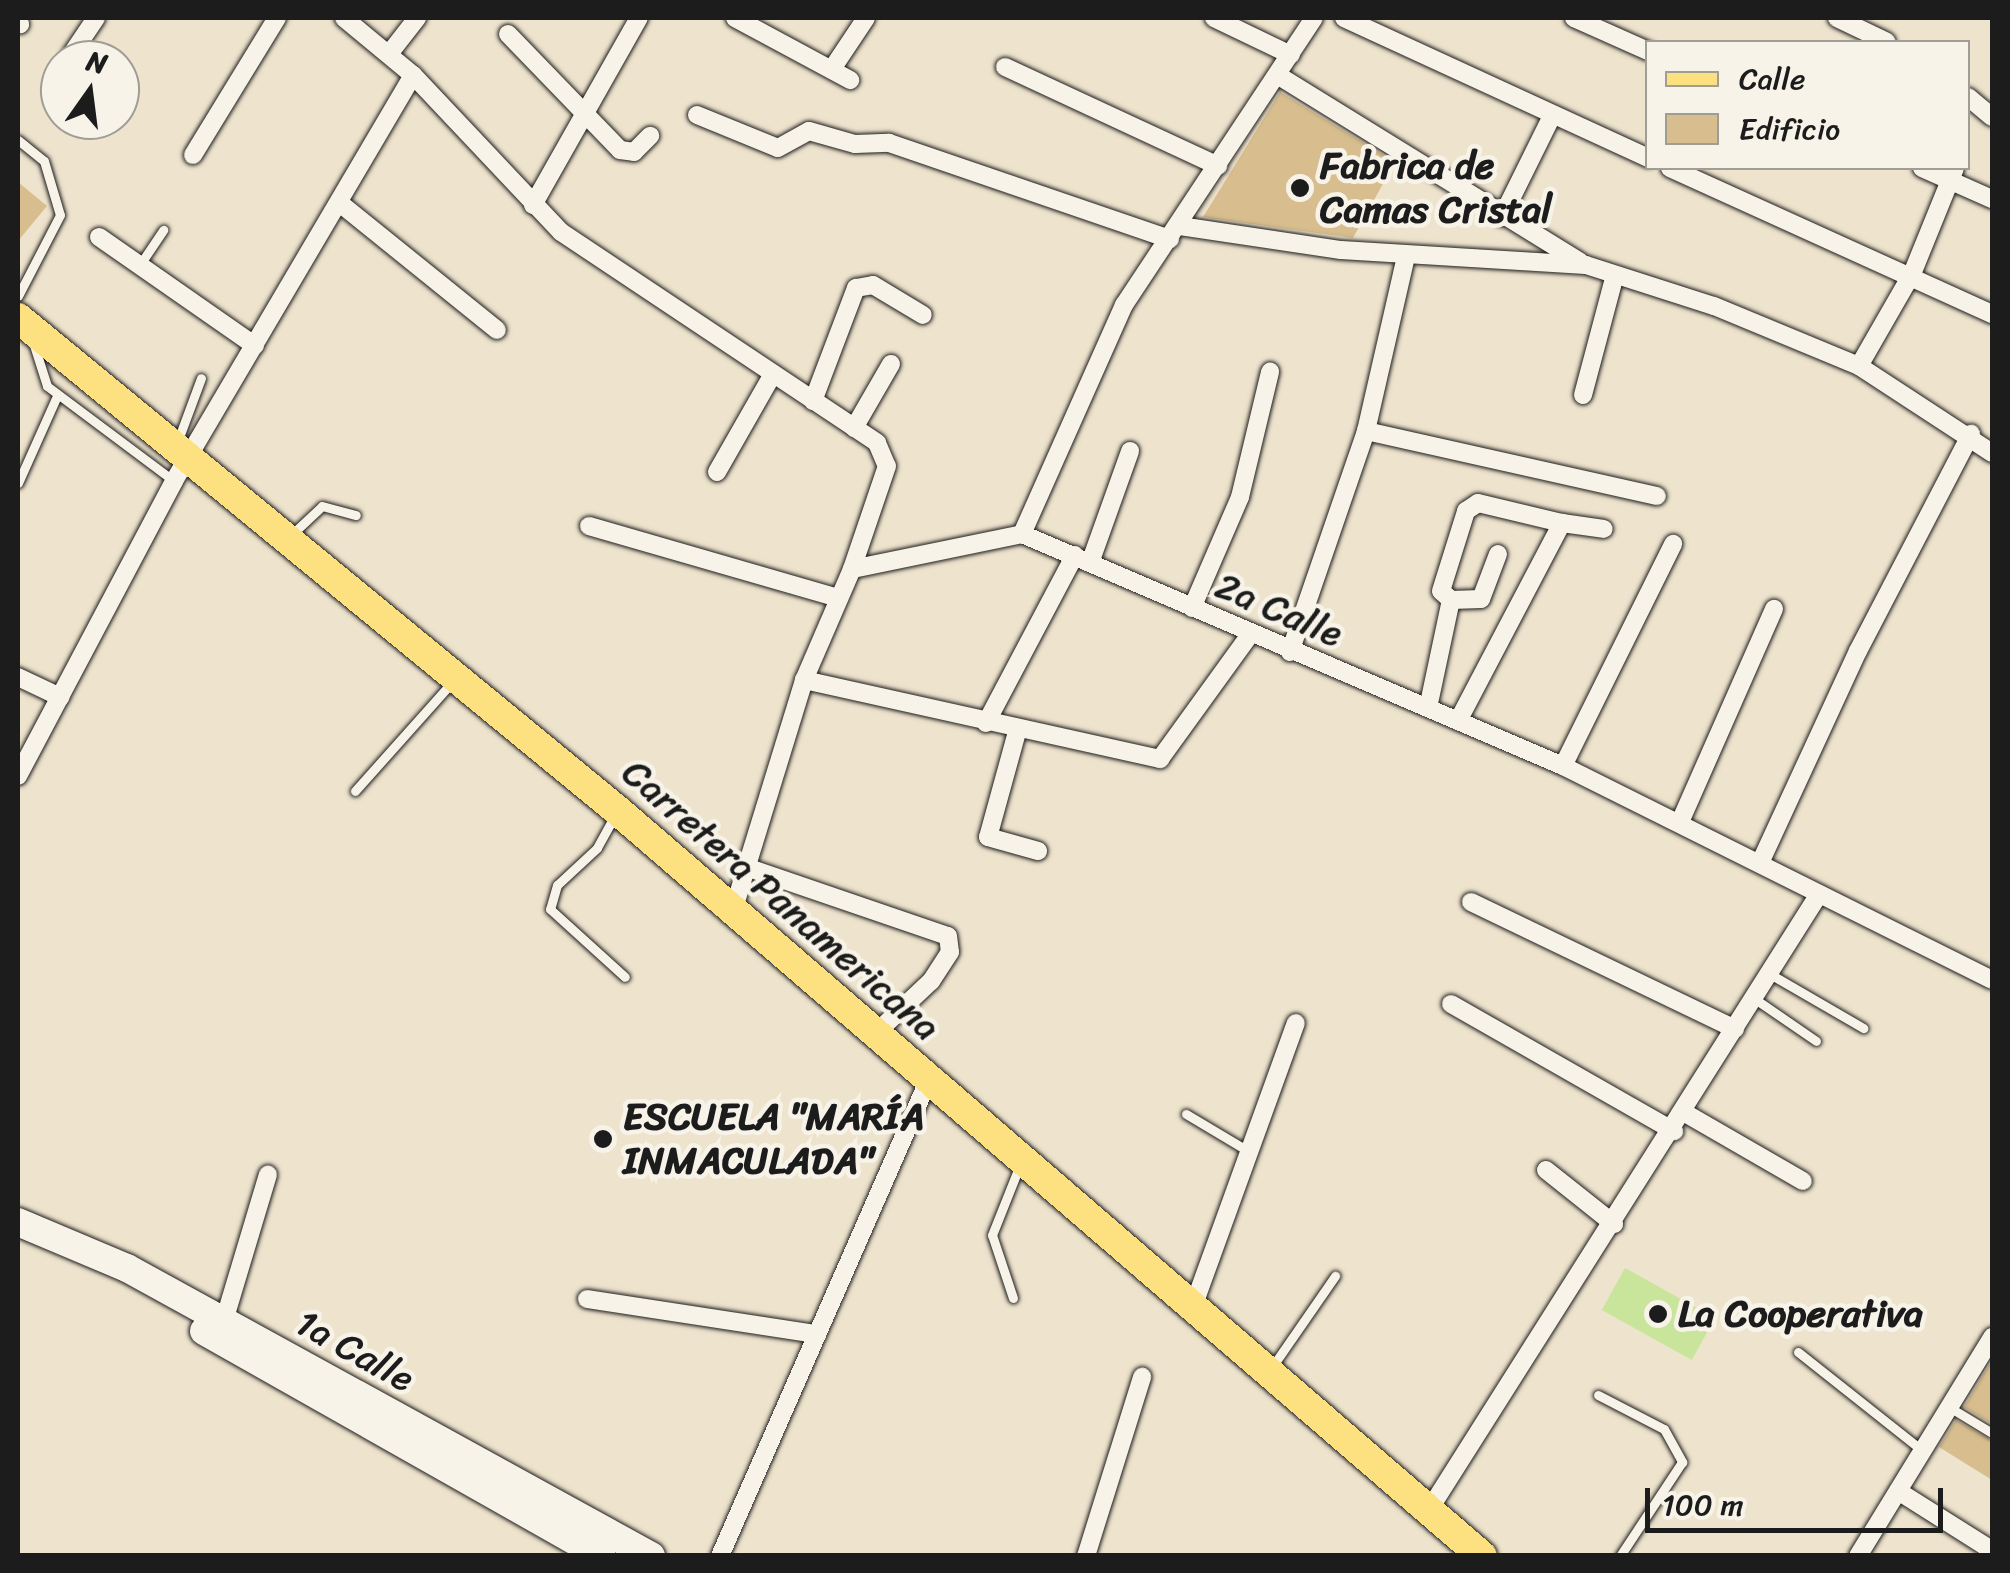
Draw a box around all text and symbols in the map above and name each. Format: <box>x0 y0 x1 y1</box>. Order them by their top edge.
text: N <box>82 36 112 88</box>
north arrow <box>40 40 140 140</box>
legend <box>1645 40 1970 170</box>
text: Calle <box>1739 52 1805 106</box>
text: Edificio <box>1739 102 1840 156</box>
place label: Fabrica de Camas Cristal <box>1320 143 1551 232</box>
marker: Fabrica de Camas Cristal <box>1289 177 1311 199</box>
street label: 2a Calle <box>1208 563 1350 657</box>
street label: Carretera Panamericana <box>613 750 949 1050</box>
place label: ESCUELA "MARÍA INMACULADA" <box>623 1094 924 1184</box>
marker: ESCUELA "MARÍA INMACULADA" <box>592 1128 614 1150</box>
place label: La Cooperativa <box>1678 1291 1922 1337</box>
street label: 1a Calle <box>287 1300 423 1402</box>
marker: La Cooperativa <box>1647 1303 1669 1325</box>
scale bar <box>1650 1468 1948 1530</box>
text: 100 m <box>1662 1478 1744 1532</box>

